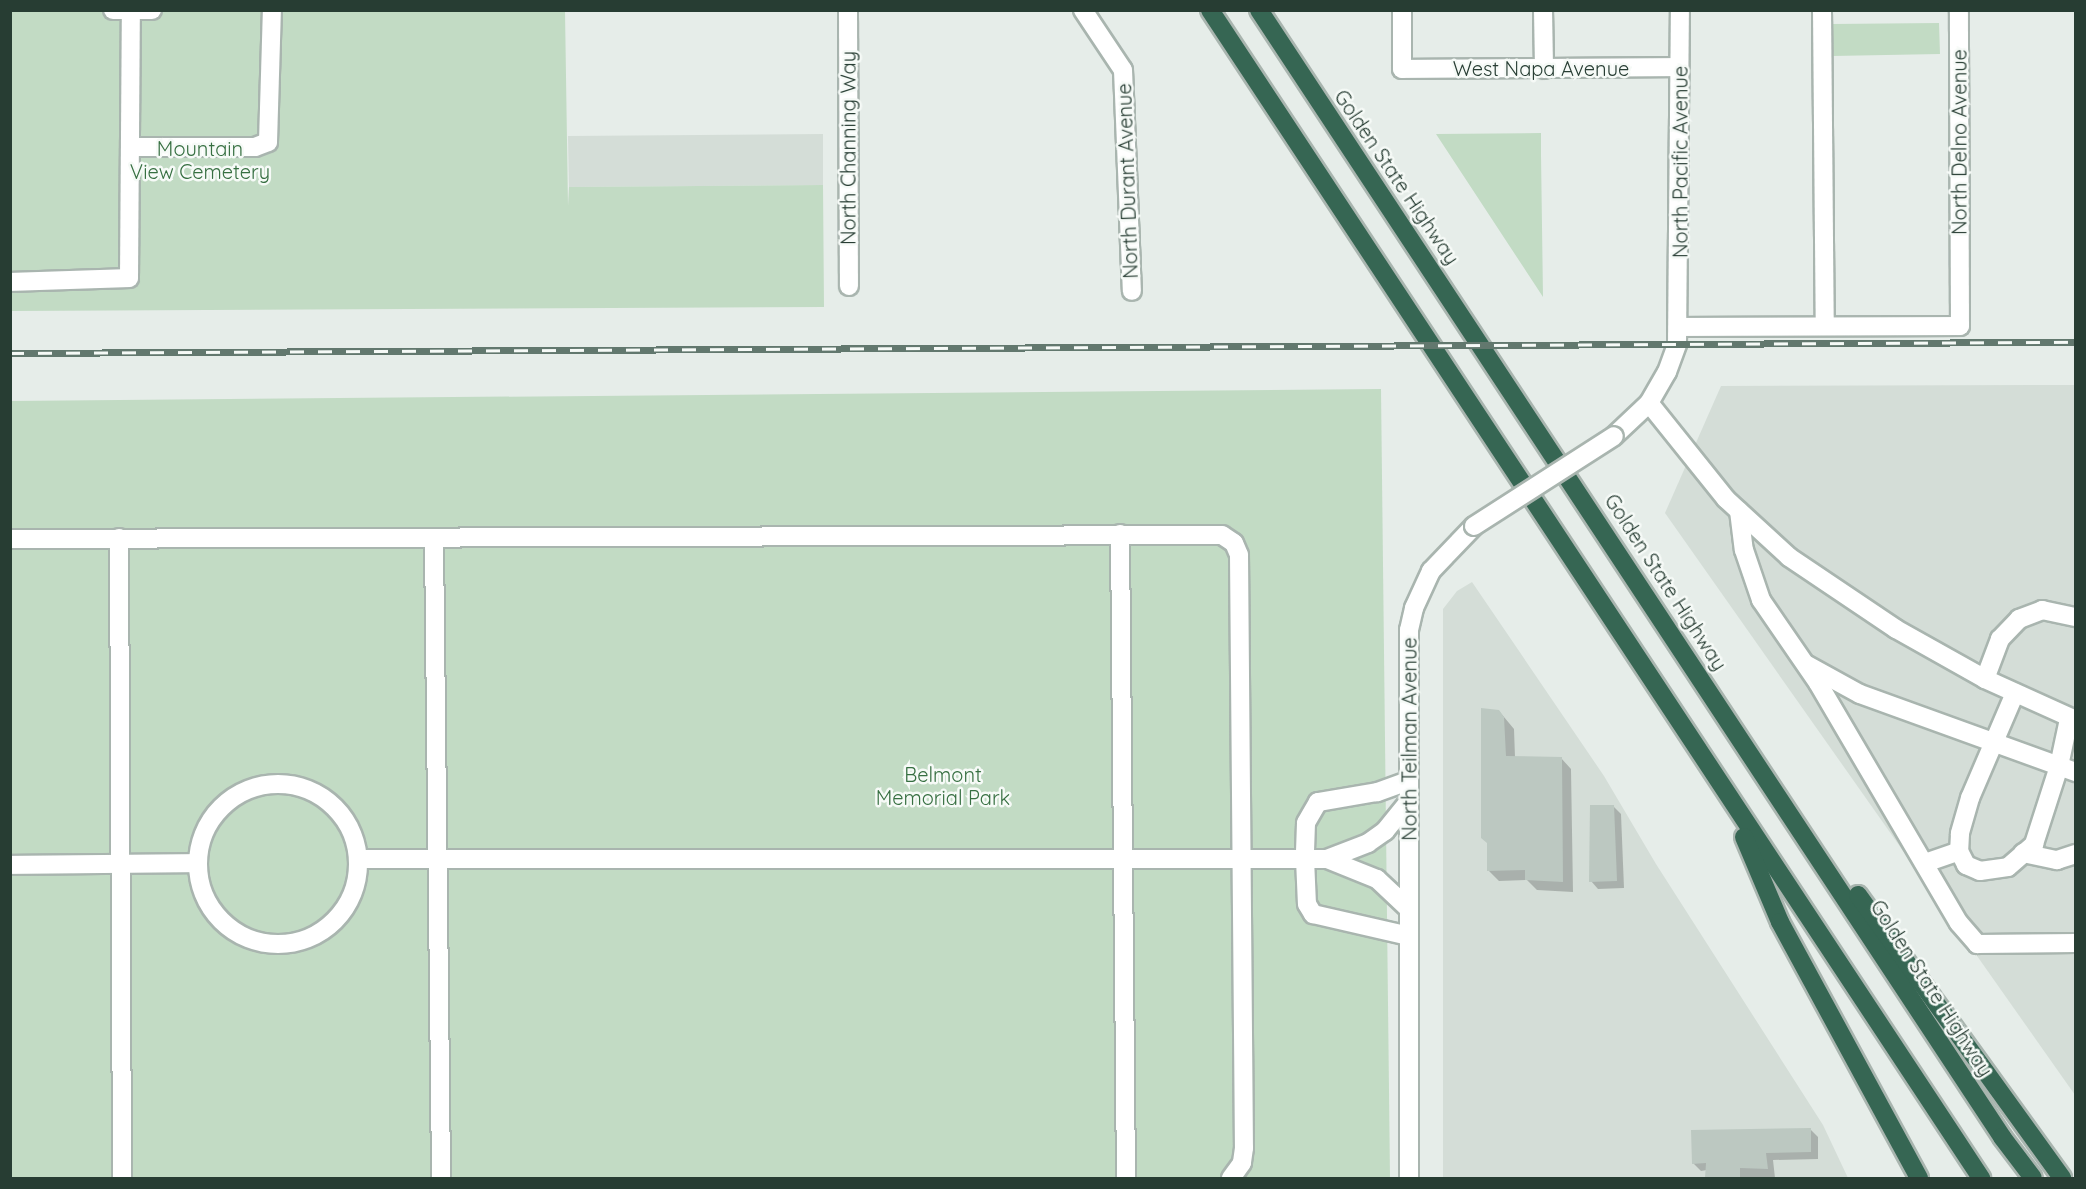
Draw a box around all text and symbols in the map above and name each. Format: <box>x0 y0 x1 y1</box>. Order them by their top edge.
street label: North Delno Avenue <box>1947 49 1971 235</box>
street label: North Channing Way <box>836 51 860 245</box>
street label: West Napa Avenue <box>1453 56 1629 80</box>
street label: North Pacific Avenue <box>1668 66 1692 258</box>
street label: North Durant Avenue <box>1112 83 1142 279</box>
street label: Golden State Highway <box>1330 85 1464 269</box>
park label: Mountain View Cemetery <box>130 137 270 184</box>
street label: Golden State Highway <box>1600 489 1732 675</box>
street label: North Teilman Avenue <box>1397 637 1421 841</box>
park label: Belmont Memorial Park <box>876 762 1010 809</box>
street label: Golden State Highway <box>1866 895 1998 1081</box>

